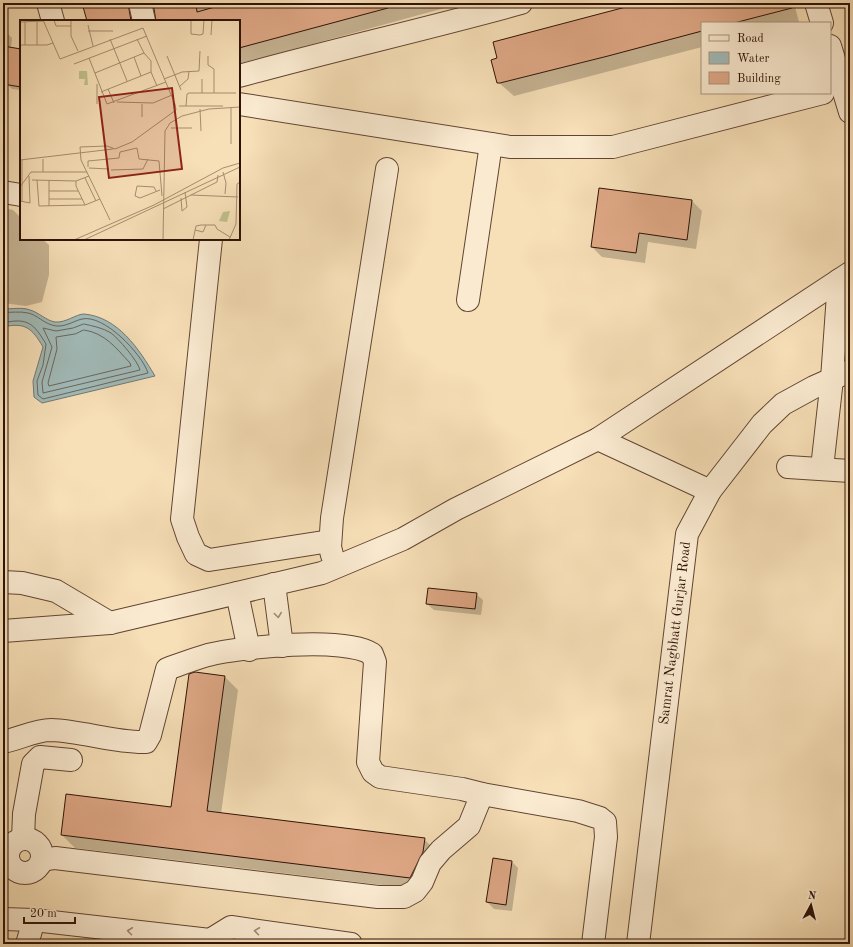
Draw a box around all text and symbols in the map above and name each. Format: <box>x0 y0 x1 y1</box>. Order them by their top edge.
inset map <box>20 20 240 240</box>
legend <box>701 22 831 94</box>
text: Road <box>737 33 764 45</box>
text: Water <box>737 53 770 65</box>
text: Building <box>737 73 781 85</box>
street label: Samrat Nagbhatt Gurjar Road <box>657 541 693 725</box>
one-way arrow <box>273 612 282 618</box>
north arrow <box>791 885 831 925</box>
text: N <box>807 891 817 903</box>
scale bar <box>24 899 75 925</box>
text: 20 m <box>30 908 57 920</box>
one-way arrow <box>127 927 133 936</box>
one-way arrow <box>254 927 260 936</box>

